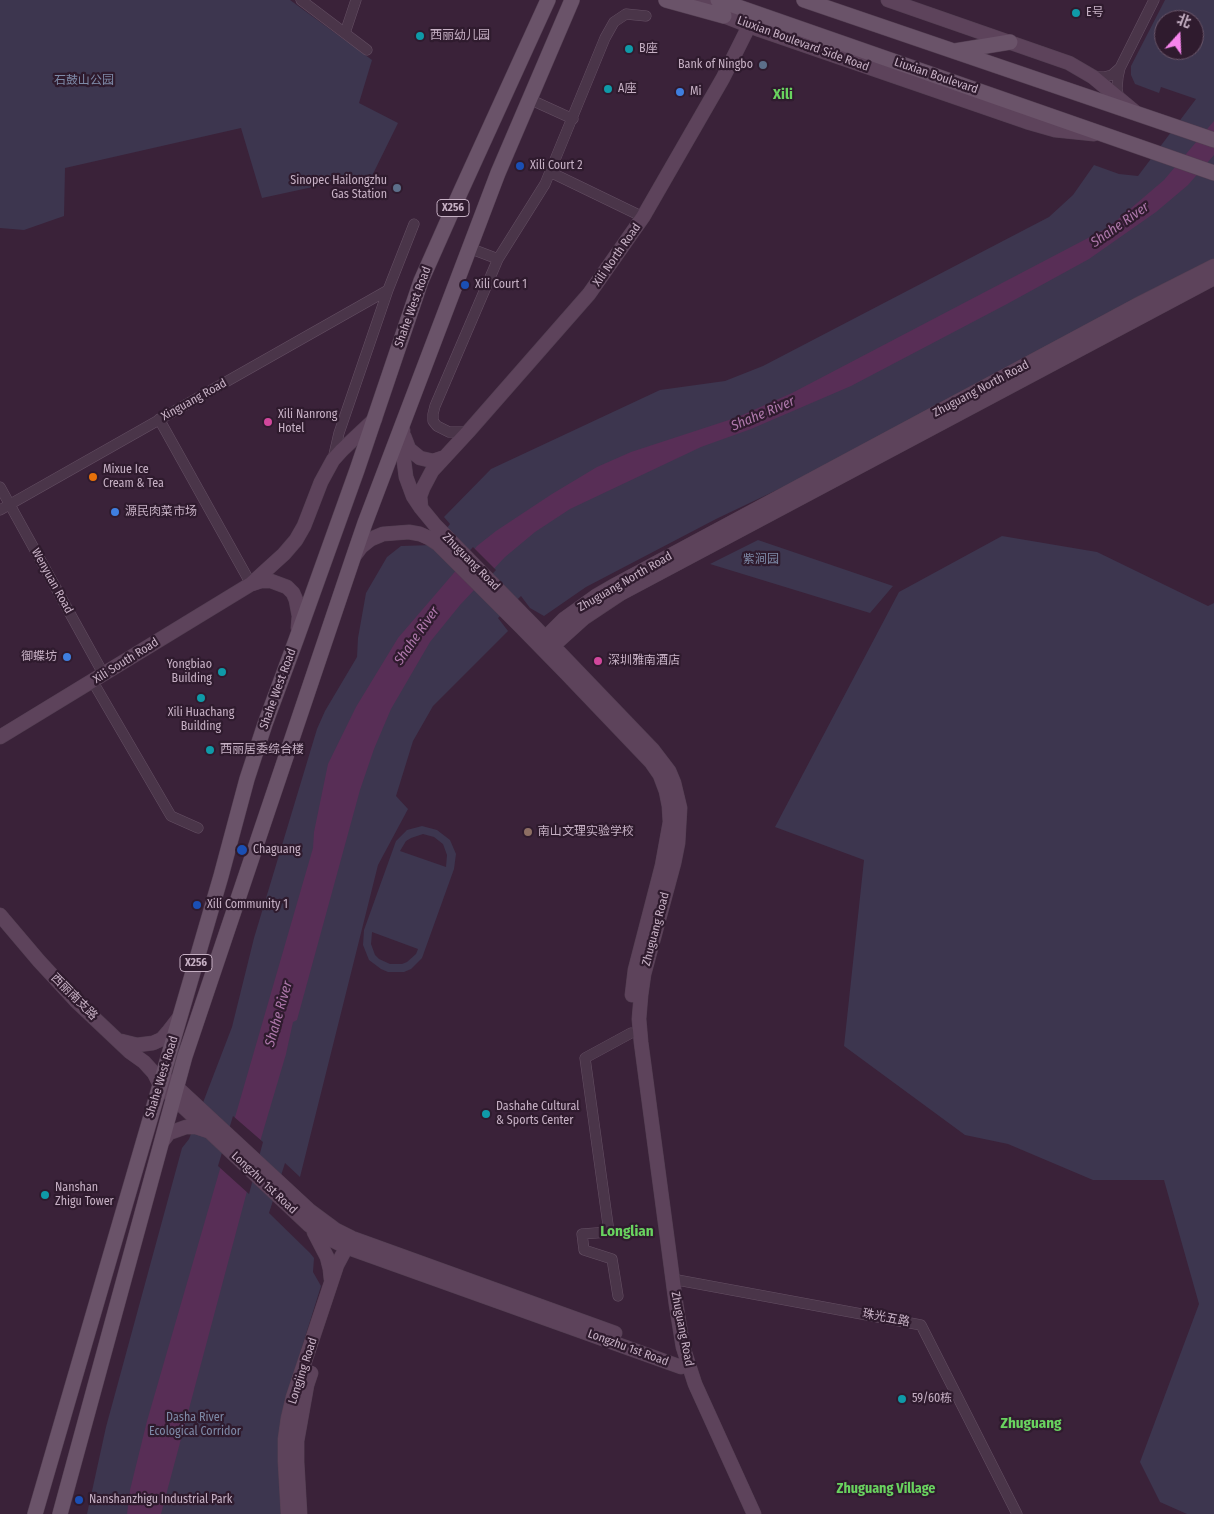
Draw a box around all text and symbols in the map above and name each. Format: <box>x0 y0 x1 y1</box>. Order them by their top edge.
place label: E号 <box>1086 6 1104 20</box>
marker: E号 <box>1070 7 1082 19</box>
north arrow <box>1154 10 1204 60</box>
text: 北 <box>1174 11 1193 32</box>
street label: Liuxian Boulevard Side Road <box>735 13 871 75</box>
place label: 西丽幼儿园 <box>430 29 490 43</box>
marker: 西丽幼儿园 <box>414 30 426 42</box>
place label: B座 <box>639 42 658 56</box>
marker: B座 <box>623 43 635 55</box>
street label: Liuxian Boulevard <box>892 55 980 97</box>
place label: Bank of Ningbo <box>678 58 753 72</box>
marker: Bank of Ningbo <box>757 59 769 71</box>
park label: 石鼓山公园 <box>54 74 114 88</box>
place label: A座 <box>618 82 636 96</box>
marker: A座 <box>602 83 614 95</box>
place label: Mi <box>690 85 702 99</box>
marker: Mi <box>674 86 686 98</box>
district label: Xili <box>773 86 793 104</box>
place label: Xili Court 2 <box>530 159 583 173</box>
marker: Xili Court 2 <box>514 160 526 172</box>
place label: Sinopec Hailongzhu Gas Station <box>290 174 387 202</box>
marker: Sinopec Hailongzhu Gas Station <box>391 182 403 194</box>
water label: Shahe River <box>1088 199 1152 251</box>
road number: X256 <box>437 200 469 217</box>
street label: Xili North Road <box>590 221 644 289</box>
street label: Shahe West Road <box>392 265 434 349</box>
place label: Xili Court 1 <box>475 278 527 292</box>
marker: Xili Court 1 <box>459 279 471 291</box>
street label: Zhuguang North Road <box>931 358 1031 420</box>
street label: Xinguang Road <box>159 376 229 424</box>
water label: Shahe River <box>729 393 797 435</box>
place label: Xili Nanrong Hotel <box>278 408 338 436</box>
marker: Xili Nanrong Hotel <box>262 416 274 428</box>
place label: Mixue Ice Cream & Tea <box>103 463 164 491</box>
marker: Mixue Ice Cream & Tea <box>87 471 99 483</box>
place label: 源民肉菜市场 <box>125 505 197 519</box>
marker: 源民肉菜市场 <box>109 506 121 518</box>
street label: Zhuguang Road <box>439 530 503 594</box>
street label: Wenyuan Road <box>28 546 76 616</box>
street label: Zhuguang North Road <box>575 549 675 615</box>
park label: 紫涧园 <box>743 553 779 567</box>
water label: Shahe River <box>391 604 443 668</box>
street label: Xili South Road <box>91 635 161 687</box>
street label: Shahe West Road <box>257 647 299 731</box>
place label: 御蝶坊 <box>21 650 57 664</box>
marker: 御蝶坊 <box>61 651 73 663</box>
place label: 深圳雅南酒店 <box>608 654 680 668</box>
marker: 深圳雅南酒店 <box>592 655 604 667</box>
place label: Yongbiao Building <box>167 658 212 686</box>
marker: Yongbiao Building <box>216 666 228 678</box>
marker: Xili Huachang Building <box>195 692 207 704</box>
place label: Xili Huachang Building <box>168 706 234 734</box>
place label: 西丽居委综合楼 <box>220 743 304 757</box>
marker: 西丽居委综合楼 <box>204 744 216 756</box>
place label: 南山文理实验学校 <box>538 825 634 839</box>
marker: 南山文理实验学校 <box>522 826 534 838</box>
marker: Chaguang <box>235 843 249 857</box>
place label: Chaguang <box>253 843 301 857</box>
street label: Zhuguang Road <box>639 891 673 967</box>
place label: Xili Community 1 <box>207 898 288 912</box>
marker: Xili Community 1 <box>191 899 203 911</box>
road number: X256 <box>180 954 212 971</box>
street label: 西丽南支路 <box>48 971 100 1023</box>
water label: Shahe River <box>262 979 296 1049</box>
street label: Shahe West Road <box>143 1034 181 1120</box>
place label: Dashahe Cultural & Sports Center <box>496 1100 579 1128</box>
marker: Dashahe Cultural & Sports Center <box>480 1108 492 1120</box>
street label: Longzhu 1st Road <box>228 1149 300 1217</box>
place label: Nanshan Zhigu Tower <box>55 1181 114 1209</box>
marker: Nanshan Zhigu Tower <box>39 1189 51 1201</box>
district label: Longlian <box>600 1223 654 1241</box>
street label: Zhuguang Road <box>668 1291 696 1367</box>
street label: 珠光五路 <box>861 1306 911 1330</box>
street label: Longzhu 1st Road <box>586 1327 670 1369</box>
street label: Longjing Road <box>285 1336 321 1406</box>
place label: 59/60栋 <box>912 1392 952 1406</box>
marker: 59/60栋 <box>896 1393 908 1405</box>
park label: Dasha River Ecological Corridor <box>149 1411 241 1439</box>
district label: Zhuguang <box>1001 1415 1061 1433</box>
district label: Zhuguang Village <box>837 1481 935 1497</box>
place label: Nanshanzhigu Industrial Park <box>89 1493 232 1507</box>
marker: Nanshanzhigu Industrial Park <box>73 1494 85 1506</box>

